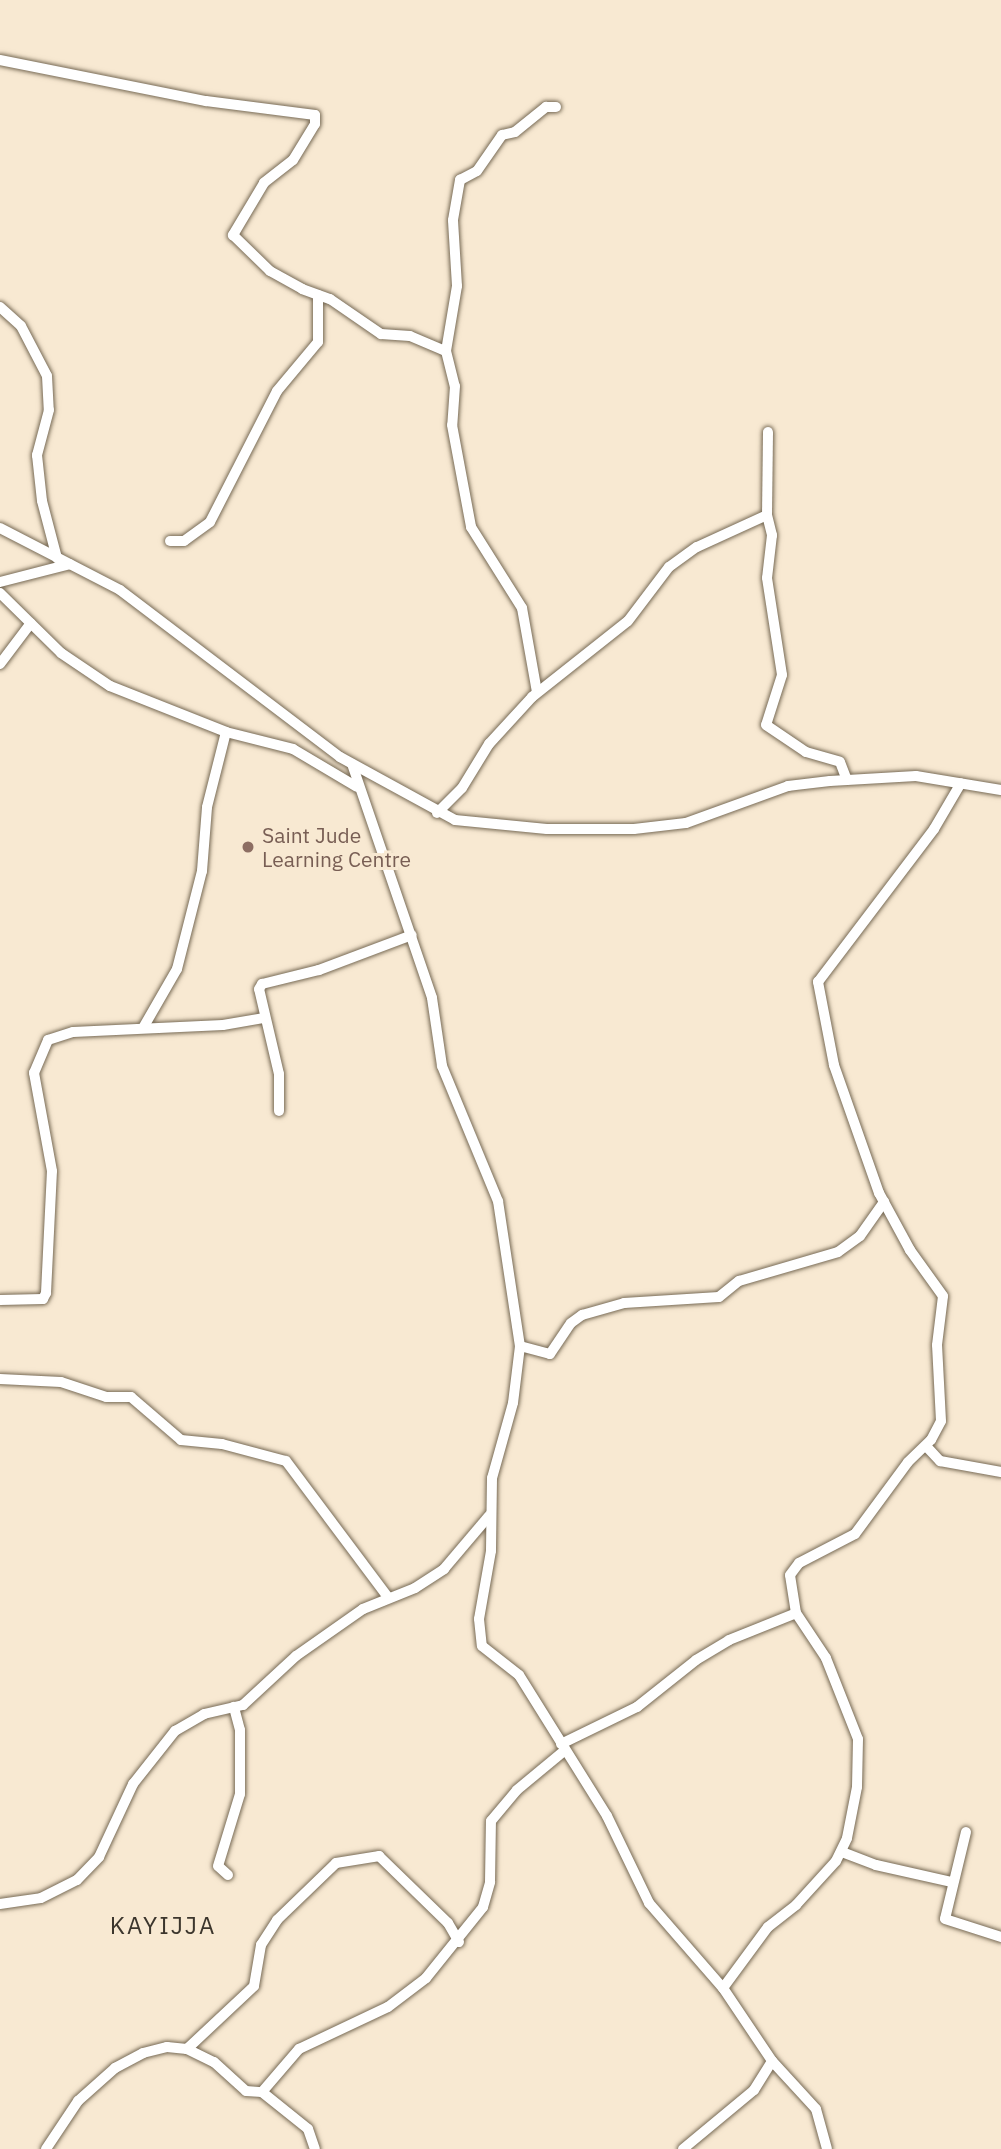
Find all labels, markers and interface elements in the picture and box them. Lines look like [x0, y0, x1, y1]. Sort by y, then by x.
place label: Saint Jude Learning Centre [262, 822, 411, 872]
marker: Saint Jude Learning Centre [240, 839, 256, 855]
district label: KAYIJJA [111, 1912, 215, 1940]

